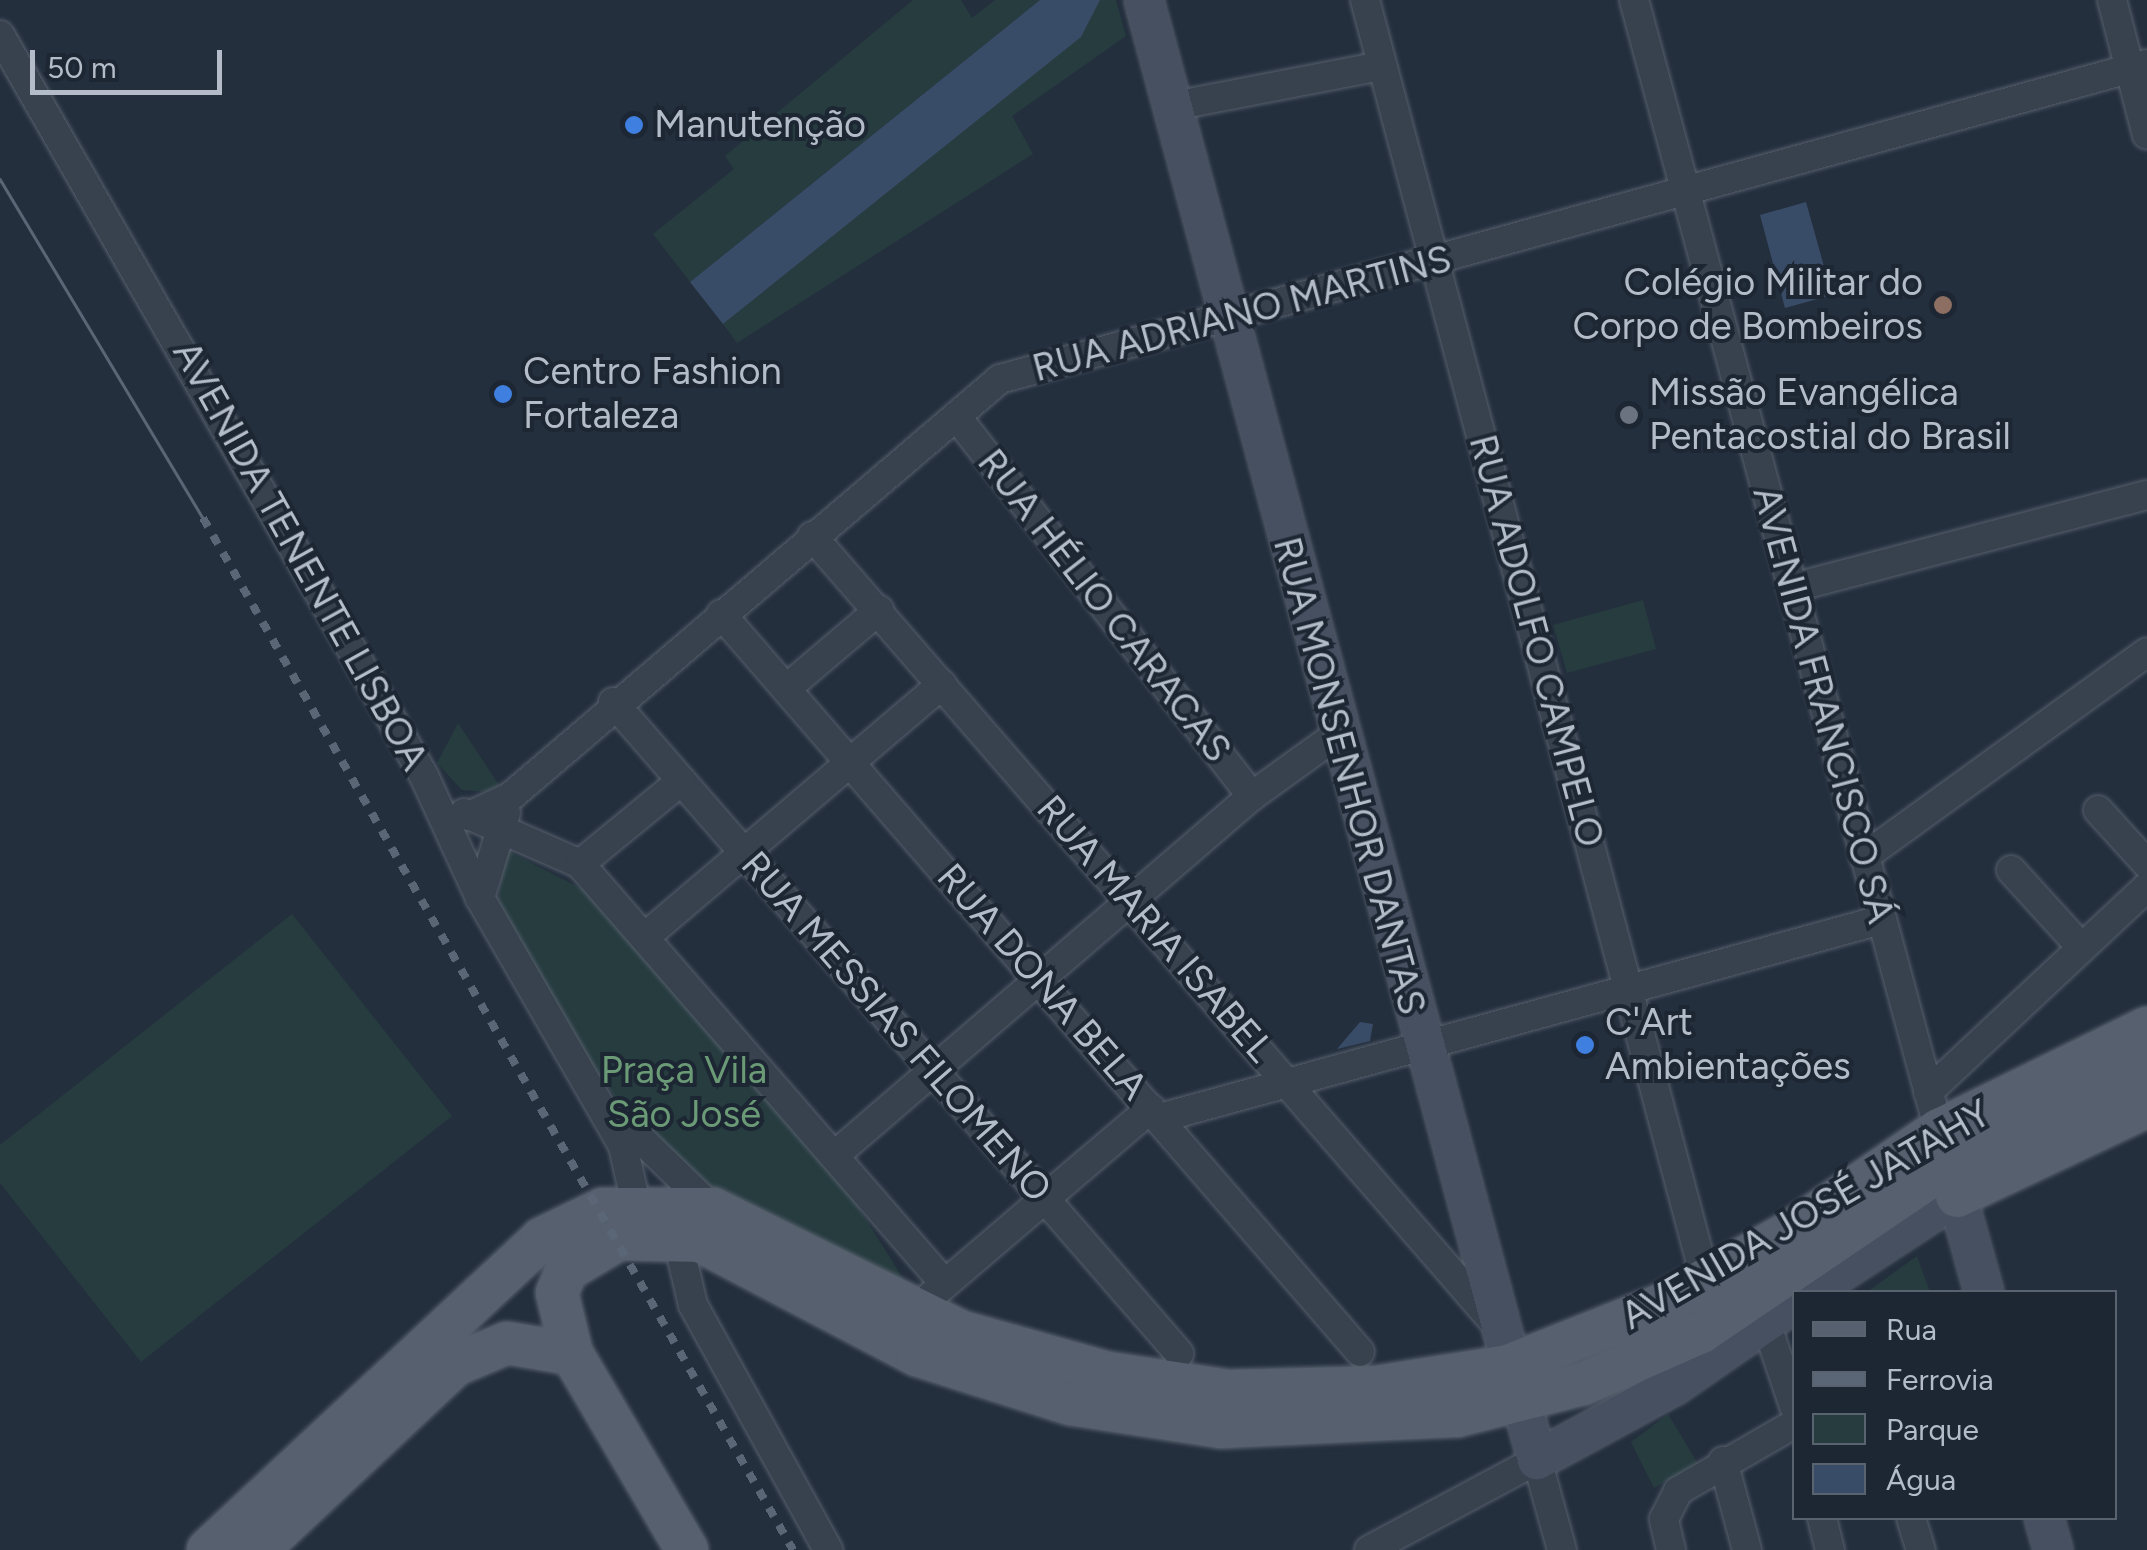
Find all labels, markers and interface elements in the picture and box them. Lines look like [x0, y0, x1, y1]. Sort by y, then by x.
scale bar [35, 30, 228, 92]
text: 50 m [47, 49, 116, 86]
place label: Manutenção [654, 102, 866, 148]
marker: Manutenção [623, 114, 645, 136]
street label: RUA ADRIANO MARTINS [1028, 236, 1456, 392]
place label: Colégio Militar do Corpo de Bombeiros [1572, 260, 1923, 350]
marker: Colégio Militar do Corpo de Bombeiros [1932, 294, 1954, 316]
street label: AVENIDA TENENTE LISBOA [163, 334, 437, 778]
place label: Centro Fashion Fortaleza [523, 349, 782, 438]
place label: Missão Evangélica Pentacostial do Brasil [1649, 370, 2011, 459]
marker: Centro Fashion Fortaleza [492, 383, 514, 405]
marker: Missão Evangélica Pentacostial do Brasil [1618, 404, 1640, 426]
street label: RUA ADOLFO CAMPELO [1459, 430, 1613, 852]
street label: RUA HÉLIO CARACAS [968, 441, 1240, 771]
street label: AVENIDA FRANCISCO SÁ [1743, 482, 1903, 928]
street label: RUA MONSENHOR DANTAS [1263, 532, 1435, 1020]
street label: RUA MARIA ISABEL [1027, 787, 1283, 1071]
street label: RUA MESSIAS FILOMENO [732, 843, 1060, 1211]
street label: RUA DONA BELA [927, 855, 1157, 1109]
place label: C'Art Ambientações [1605, 1000, 1851, 1090]
marker: C'Art Ambientações [1574, 1034, 1596, 1056]
park label: Praça Vila São José [601, 1048, 767, 1138]
street label: AVENIDA JOSÉ JATAHY [1613, 1091, 1999, 1339]
legend [1792, 1290, 2117, 1520]
text: Rua [1886, 1311, 1937, 1348]
text: Ferrovia [1886, 1361, 1994, 1398]
text: Parque [1886, 1411, 1979, 1448]
text: Água [1886, 1461, 1956, 1498]

